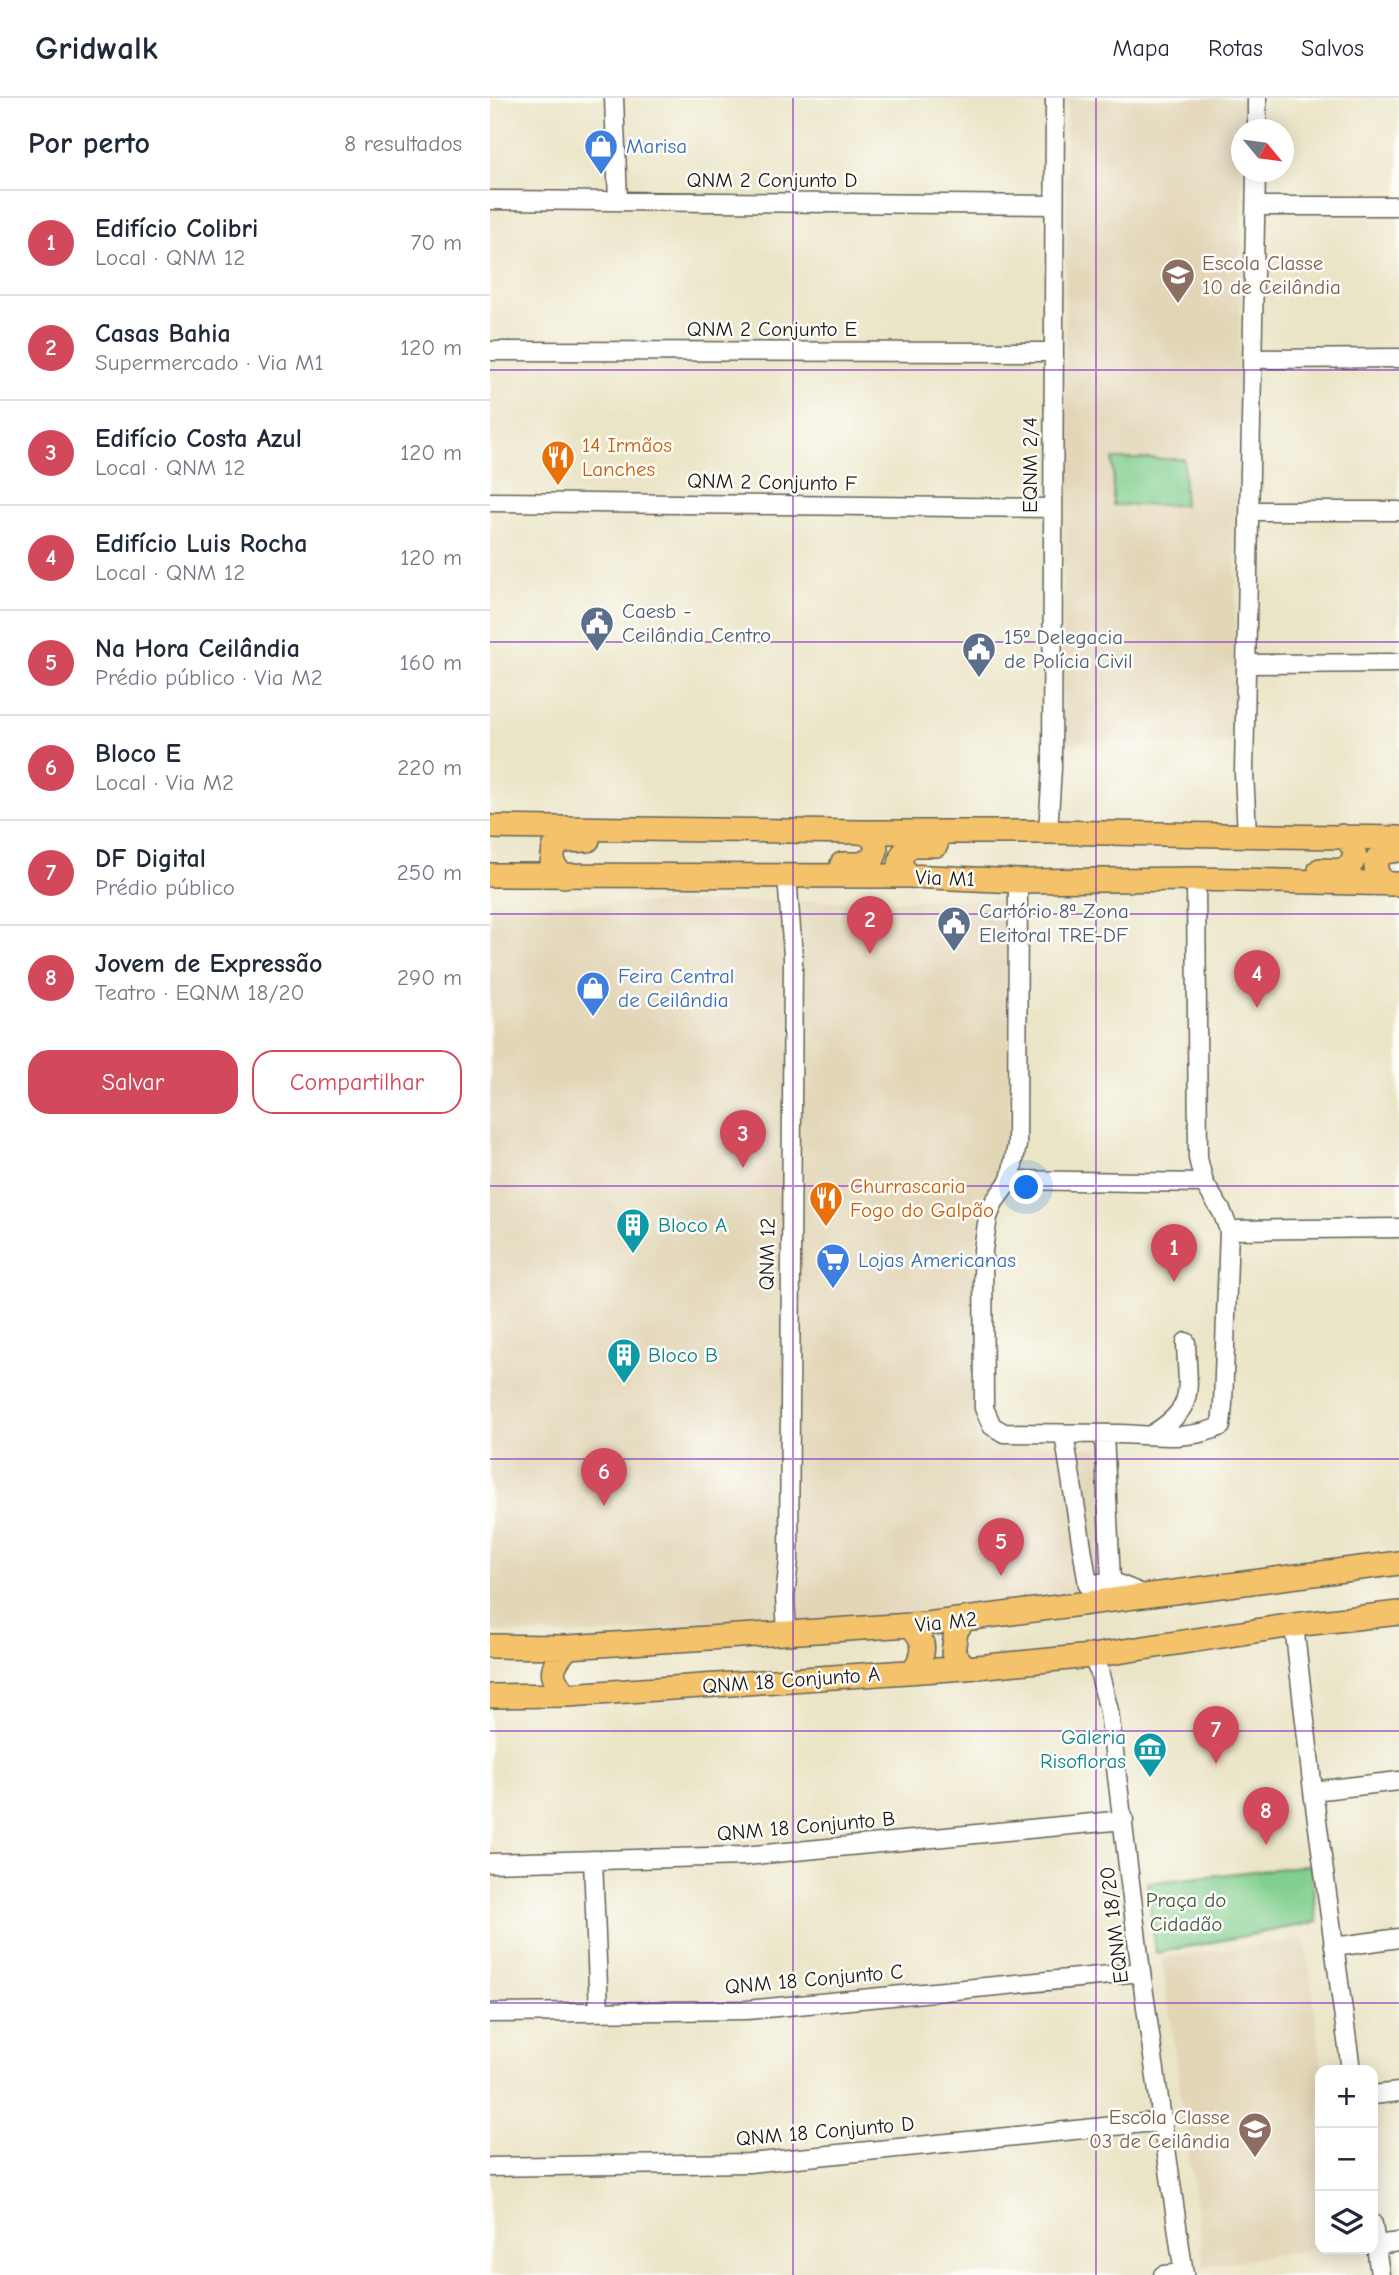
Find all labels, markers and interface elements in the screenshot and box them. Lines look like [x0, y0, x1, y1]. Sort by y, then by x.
text: Gridwalk [35, 29, 158, 67]
text: Mapa [1112, 34, 1170, 62]
text: Rotas [1208, 34, 1263, 62]
text: Salvos [1301, 34, 1364, 62]
north arrow [1231, 119, 1294, 182]
text: Por perto [28, 126, 150, 161]
shop icon: Marisa [582, 127, 620, 176]
text: 8 resultados [344, 130, 462, 157]
place label: Marisa [626, 134, 687, 158]
street label: QNM 2 Conjunto D [687, 168, 857, 192]
text: Edifício Colibri [95, 214, 258, 244]
text: 1 [46, 229, 56, 256]
text: 70 m [410, 229, 462, 256]
text: Local · QNM 12 [95, 244, 245, 271]
place label: Escola Classe 10 de Ceilândia [1202, 251, 1341, 299]
school or university icon: Escola Classe 10 de Ceilândia [1159, 256, 1197, 305]
street label: QNM 2 Conjunto E [687, 317, 857, 341]
text: Casas Bahia [95, 319, 231, 349]
text: 2 [45, 334, 57, 361]
text: 120 m [400, 334, 462, 361]
text: Supermercado · Via M1 [95, 349, 324, 376]
street label: EQNM 2/4 [1018, 417, 1042, 513]
text: Edifício Costa Azul [95, 424, 302, 454]
place label: 14 Irmãos Lanches [582, 433, 672, 481]
restaurant icon: 14 Irmãos Lanches [539, 438, 577, 487]
text: 3 [45, 439, 57, 466]
text: 120 m [400, 439, 462, 466]
text: Local · QNM 12 [95, 454, 245, 481]
street label: QNM 2 Conjunto F [687, 469, 857, 495]
text: Edifício Luis Rocha [95, 529, 307, 559]
text: 4 [46, 544, 56, 571]
text: 120 m [400, 544, 462, 571]
text: Local · QNM 12 [95, 559, 245, 586]
place label: Caesb - Ceilândia Centro [622, 599, 771, 647]
public building icon: Caesb - Ceilândia Centro [578, 604, 616, 653]
place label: 15º Delegacia de Polícia Civil [1004, 625, 1133, 673]
public building icon: 15º Delegacia de Polícia Civil [960, 630, 998, 679]
text: Na Hora Ceilândia [95, 634, 300, 664]
text: 5 [45, 649, 57, 676]
text: 160 m [400, 649, 462, 676]
text: Prédio público · Via M2 [95, 664, 323, 691]
text: Bloco E [95, 739, 181, 769]
text: 6 [45, 754, 57, 781]
text: 220 m [397, 754, 462, 781]
text: Local · Via M2 [95, 769, 234, 796]
text: DF Digital [95, 844, 206, 874]
text: 7 [46, 859, 56, 886]
text: 250 m [397, 859, 462, 886]
street label: Via M1 [915, 865, 975, 891]
text: Prédio público [95, 874, 235, 901]
pin: 2 [847, 896, 893, 954]
place label: Cartório 8ª Zona Eleitoral TRE-DF [979, 899, 1129, 947]
public building icon: Cartório 8ª Zona Eleitoral TRE-DF [935, 904, 973, 953]
text: Jovem de Expressão [95, 949, 322, 979]
pin: 4 [1234, 950, 1280, 1008]
text: 8 [45, 964, 57, 991]
text: 290 m [397, 964, 462, 991]
place label: Feira Central de Ceilândia [618, 964, 734, 1012]
shop icon: Feira Central de Ceilândia [574, 969, 612, 1018]
text: Teatro · EQNM 18/20 [95, 979, 304, 1006]
button: Salvar [28, 1050, 238, 1114]
button: Compartilhar [252, 1050, 462, 1114]
pin: 3 [720, 1110, 766, 1168]
your location [1009, 1170, 1043, 1204]
place label: Churrascaria Fogo do Galpão [850, 1174, 994, 1222]
restaurant icon: Churrascaria Fogo do Galpão [807, 1179, 845, 1228]
building icon: Bloco A [614, 1206, 652, 1255]
place label: Bloco A [658, 1213, 727, 1237]
street label: QNM 12 [754, 1217, 780, 1291]
pin: 1 [1151, 1224, 1197, 1282]
supermarket icon: Lojas Americanas [814, 1241, 852, 1290]
place label: Lojas Americanas [858, 1248, 1016, 1272]
building icon: Bloco B [605, 1336, 643, 1385]
place label: Bloco B [648, 1343, 718, 1367]
pin: 6 [581, 1448, 627, 1506]
pin: 5 [978, 1518, 1024, 1576]
street label: Via M2 [914, 1607, 978, 1637]
street label: QNM 18 Conjunto A [701, 1662, 881, 1698]
pin: 7 [1193, 1706, 1239, 1764]
place label: Galeria Risofloras [1040, 1725, 1126, 1773]
museum icon: Galeria Risofloras [1131, 1730, 1169, 1779]
pin: 8 [1243, 1787, 1289, 1845]
street label: QNM 18 Conjunto B [716, 1806, 896, 1846]
street label: EQNM 18/20 [1095, 1865, 1133, 1985]
park label: Praça do Cidadão [1146, 1888, 1226, 1936]
street label: QNM 18 Conjunto C [724, 1959, 904, 1999]
map controls [1315, 2065, 1378, 2254]
button: + [1315, 2065, 1378, 2128]
place label: Escola Classe 03 de Ceilândia [1089, 2105, 1230, 2153]
school or university icon: Escola Classe 03 de Ceilândia [1236, 2110, 1274, 2159]
street label: QNM 18 Conjunto D [735, 2111, 915, 2151]
button: − [1315, 2128, 1378, 2191]
button: layers [1315, 2191, 1378, 2254]

